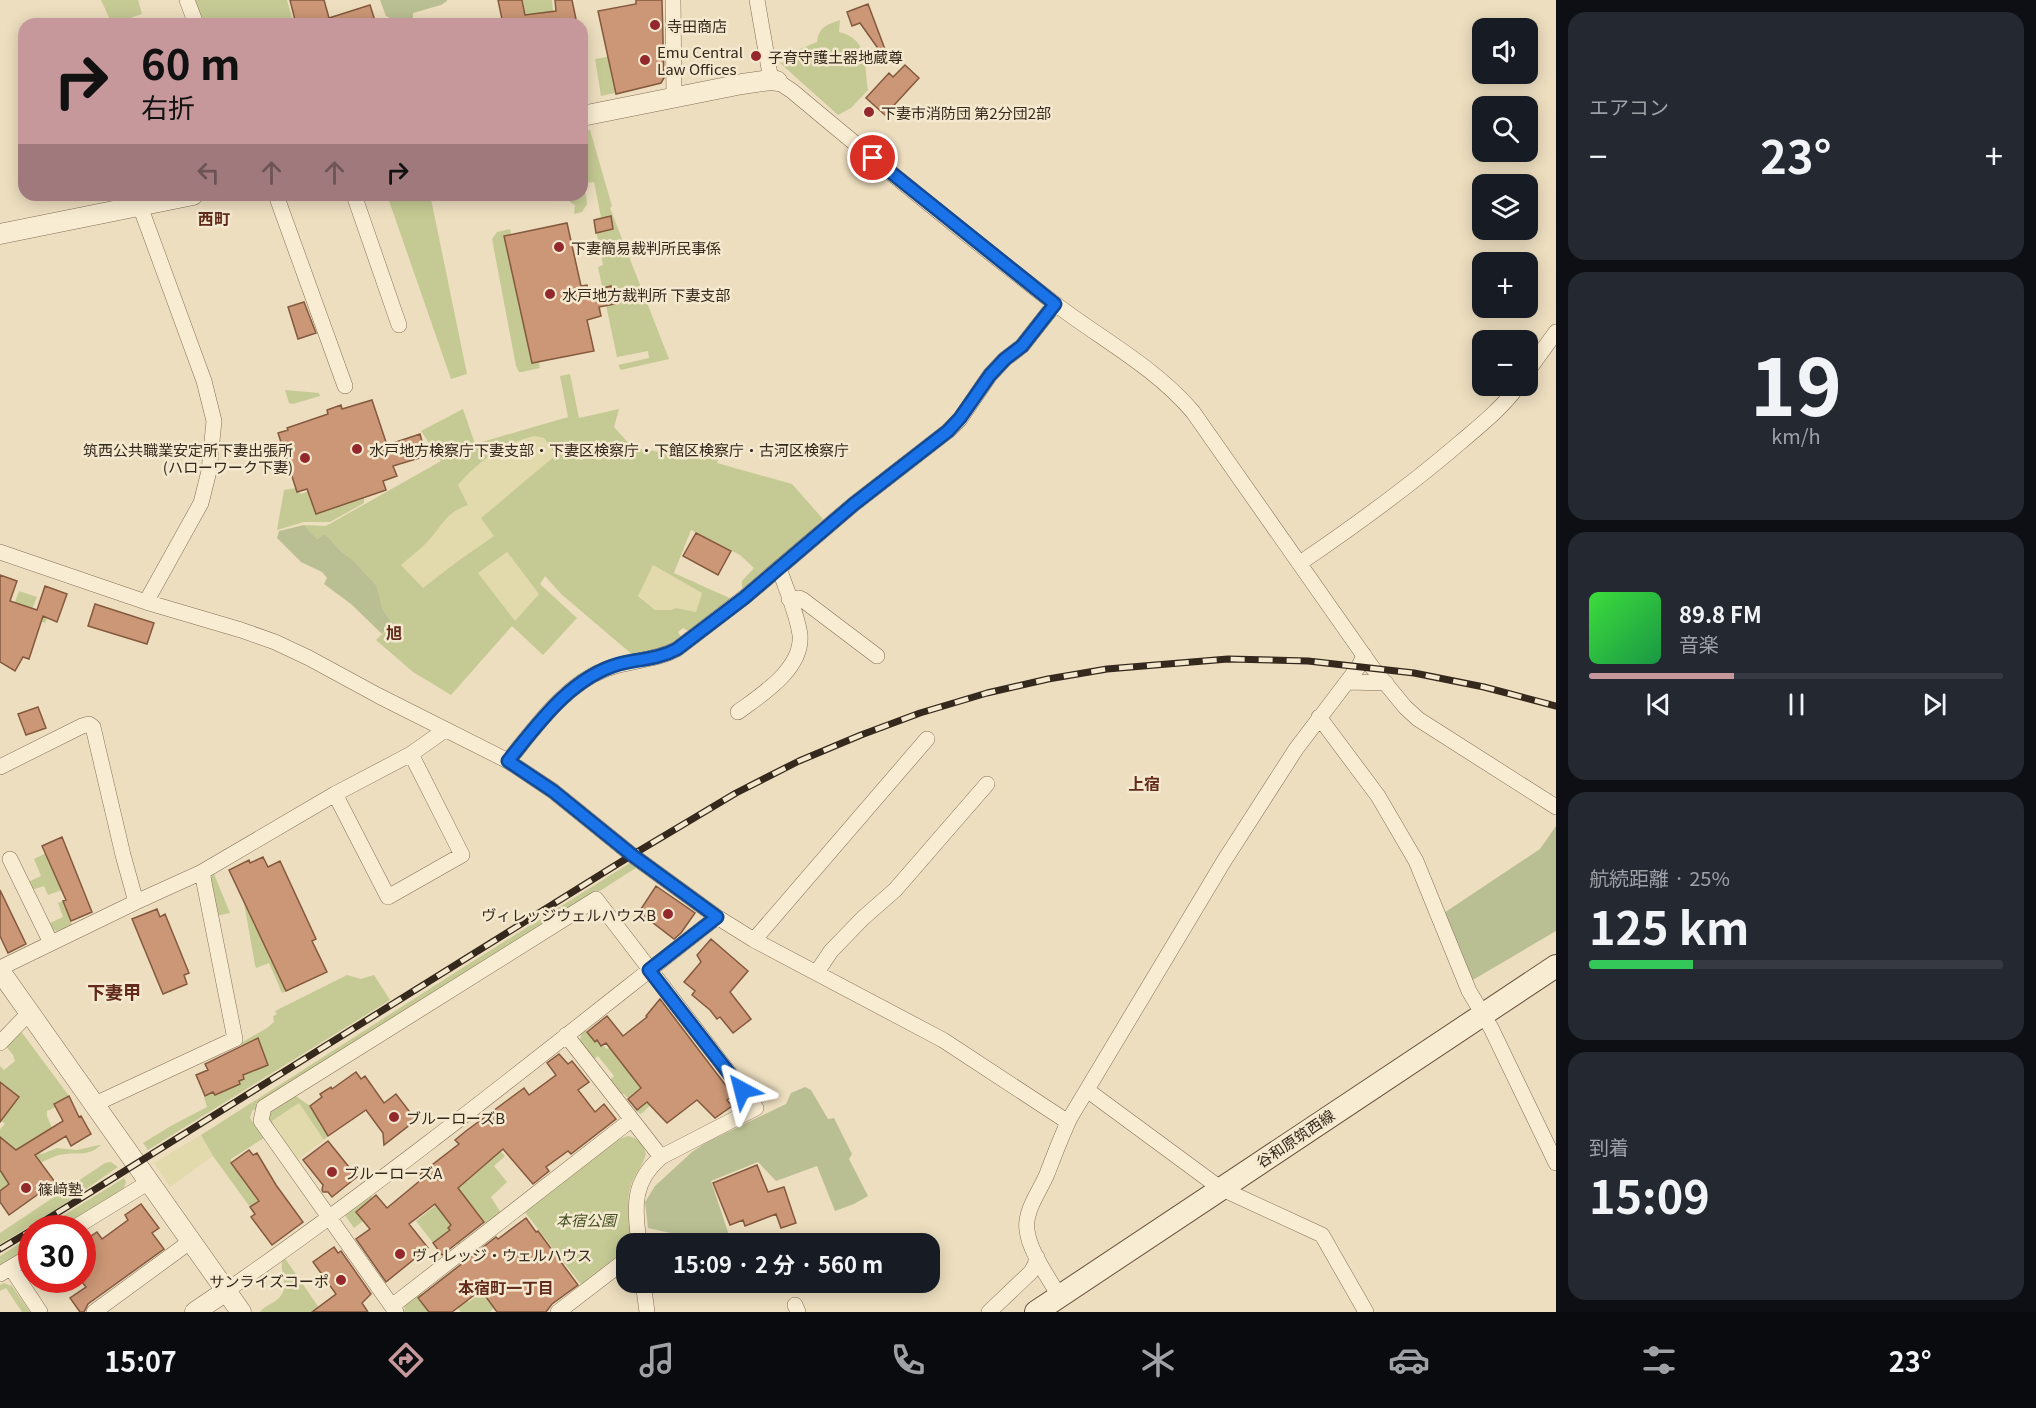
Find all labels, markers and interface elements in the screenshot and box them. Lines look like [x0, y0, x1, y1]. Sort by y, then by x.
place label: 寺田商店 [667, 15, 727, 36]
marker: 寺田商店 [648, 18, 662, 32]
map controls [1472, 18, 1538, 396]
button: sound [1472, 18, 1538, 84]
text: 60 m [141, 31, 241, 92]
place label: Emu Central Law Offices [657, 41, 743, 79]
icon: right [42, 42, 120, 120]
place label: 子育守護土器地蔵尊 [768, 46, 903, 67]
marker: 子育守護土器地蔵尊 [749, 49, 763, 63]
marker: Emu Central Law Offices [638, 53, 652, 67]
text: 右折 [141, 87, 195, 126]
text: エアコン [1589, 92, 1669, 121]
button: search [1472, 96, 1538, 162]
place label: 下妻市消防団 第2分団2部 [881, 102, 1051, 123]
marker: 下妻市消防団 第2分団2部 [862, 105, 876, 119]
text: 23° [1760, 122, 1832, 187]
text: − [1589, 131, 1607, 179]
text: + [1985, 131, 2003, 179]
pin [847, 132, 898, 183]
icon: arrive [856, 141, 889, 174]
icon: left [192, 156, 225, 189]
icon: ahead [255, 156, 288, 189]
icon: ahead [318, 156, 351, 189]
icon: right [381, 156, 414, 189]
button: layers [1472, 174, 1538, 240]
district label: 西町 [198, 206, 230, 230]
place label: 下妻簡易裁判所民事係 [571, 237, 721, 258]
marker: 下妻簡易裁判所民事係 [552, 240, 566, 254]
button: + [1472, 252, 1538, 318]
place label: 水戸地方裁判所 下妻支部 [562, 284, 730, 305]
marker: 水戸地方裁判所 下妻支部 [543, 287, 557, 301]
text: 19 [1750, 326, 1842, 438]
button: − [1472, 330, 1538, 396]
text: km/h [1771, 421, 1821, 450]
place label: 筑西公共職業安定所下妻出張所 (ハローワーク下妻) [83, 439, 293, 477]
place label: 水戸地方検察庁下妻支部・下妻区検察庁・下館区検察庁・古河区検察庁 [369, 439, 849, 460]
marker: 水戸地方検察庁下妻支部・下妻区検察庁・下館区検察庁・古河区検察庁 [350, 442, 364, 456]
marker: 筑西公共職業安定所下妻出張所 (ハローワーク下妻) [298, 451, 312, 465]
text: 89.8 FM [1679, 597, 1762, 629]
district label: 旭 [386, 620, 402, 644]
text: 音楽 [1679, 629, 1719, 658]
icon: previous [1642, 688, 1675, 721]
icon: pause [1780, 688, 1813, 721]
icon: next [1918, 688, 1951, 721]
district label: 上宿 [1128, 771, 1160, 795]
text: 航続距離 · 25% [1589, 863, 1730, 892]
text: 125 km [1589, 893, 1749, 958]
place label: ヴィレッジウェルハウスB [481, 904, 656, 925]
marker: ヴィレッジウェルハウスB [661, 907, 675, 921]
district label: 下妻甲 [87, 978, 141, 1004]
position arrow [710, 1058, 774, 1122]
street label: 谷和原筑西線 [1252, 1104, 1338, 1172]
place label: ブルーローズB [406, 1107, 505, 1128]
marker: ブルーローズB [387, 1110, 401, 1124]
text: 到着 [1589, 1132, 1629, 1161]
place label: ブルーローズA [344, 1162, 443, 1183]
text: 15:09 [1589, 1162, 1710, 1227]
marker: ブルーローズA [325, 1165, 339, 1179]
place label: 篠﨑塾 [38, 1178, 83, 1199]
marker: 篠﨑塾 [19, 1181, 33, 1195]
park label: 本宿公園 [556, 1209, 618, 1230]
speed limit sign: 30 [18, 1215, 96, 1293]
place label: ヴィレッジ・ウェルハウス [412, 1244, 592, 1265]
marker: ヴィレッジ・ウェルハウス [393, 1247, 407, 1261]
text: 15:09 · 2 分 · 560 m [673, 1247, 883, 1279]
place label: サンライズコーポ [209, 1270, 329, 1291]
marker: サンライズコーポ [334, 1273, 348, 1287]
district label: 本宿町一丁目 [458, 1275, 554, 1299]
icon: directions [385, 1339, 427, 1381]
icon: music [636, 1339, 678, 1381]
icon: phone [887, 1339, 929, 1381]
icon: climate [1137, 1339, 1179, 1381]
icon: car [1388, 1339, 1430, 1381]
icon: filters [1638, 1339, 1680, 1381]
text: 15:07 [104, 1341, 177, 1380]
text: 23° [1889, 1341, 1932, 1380]

